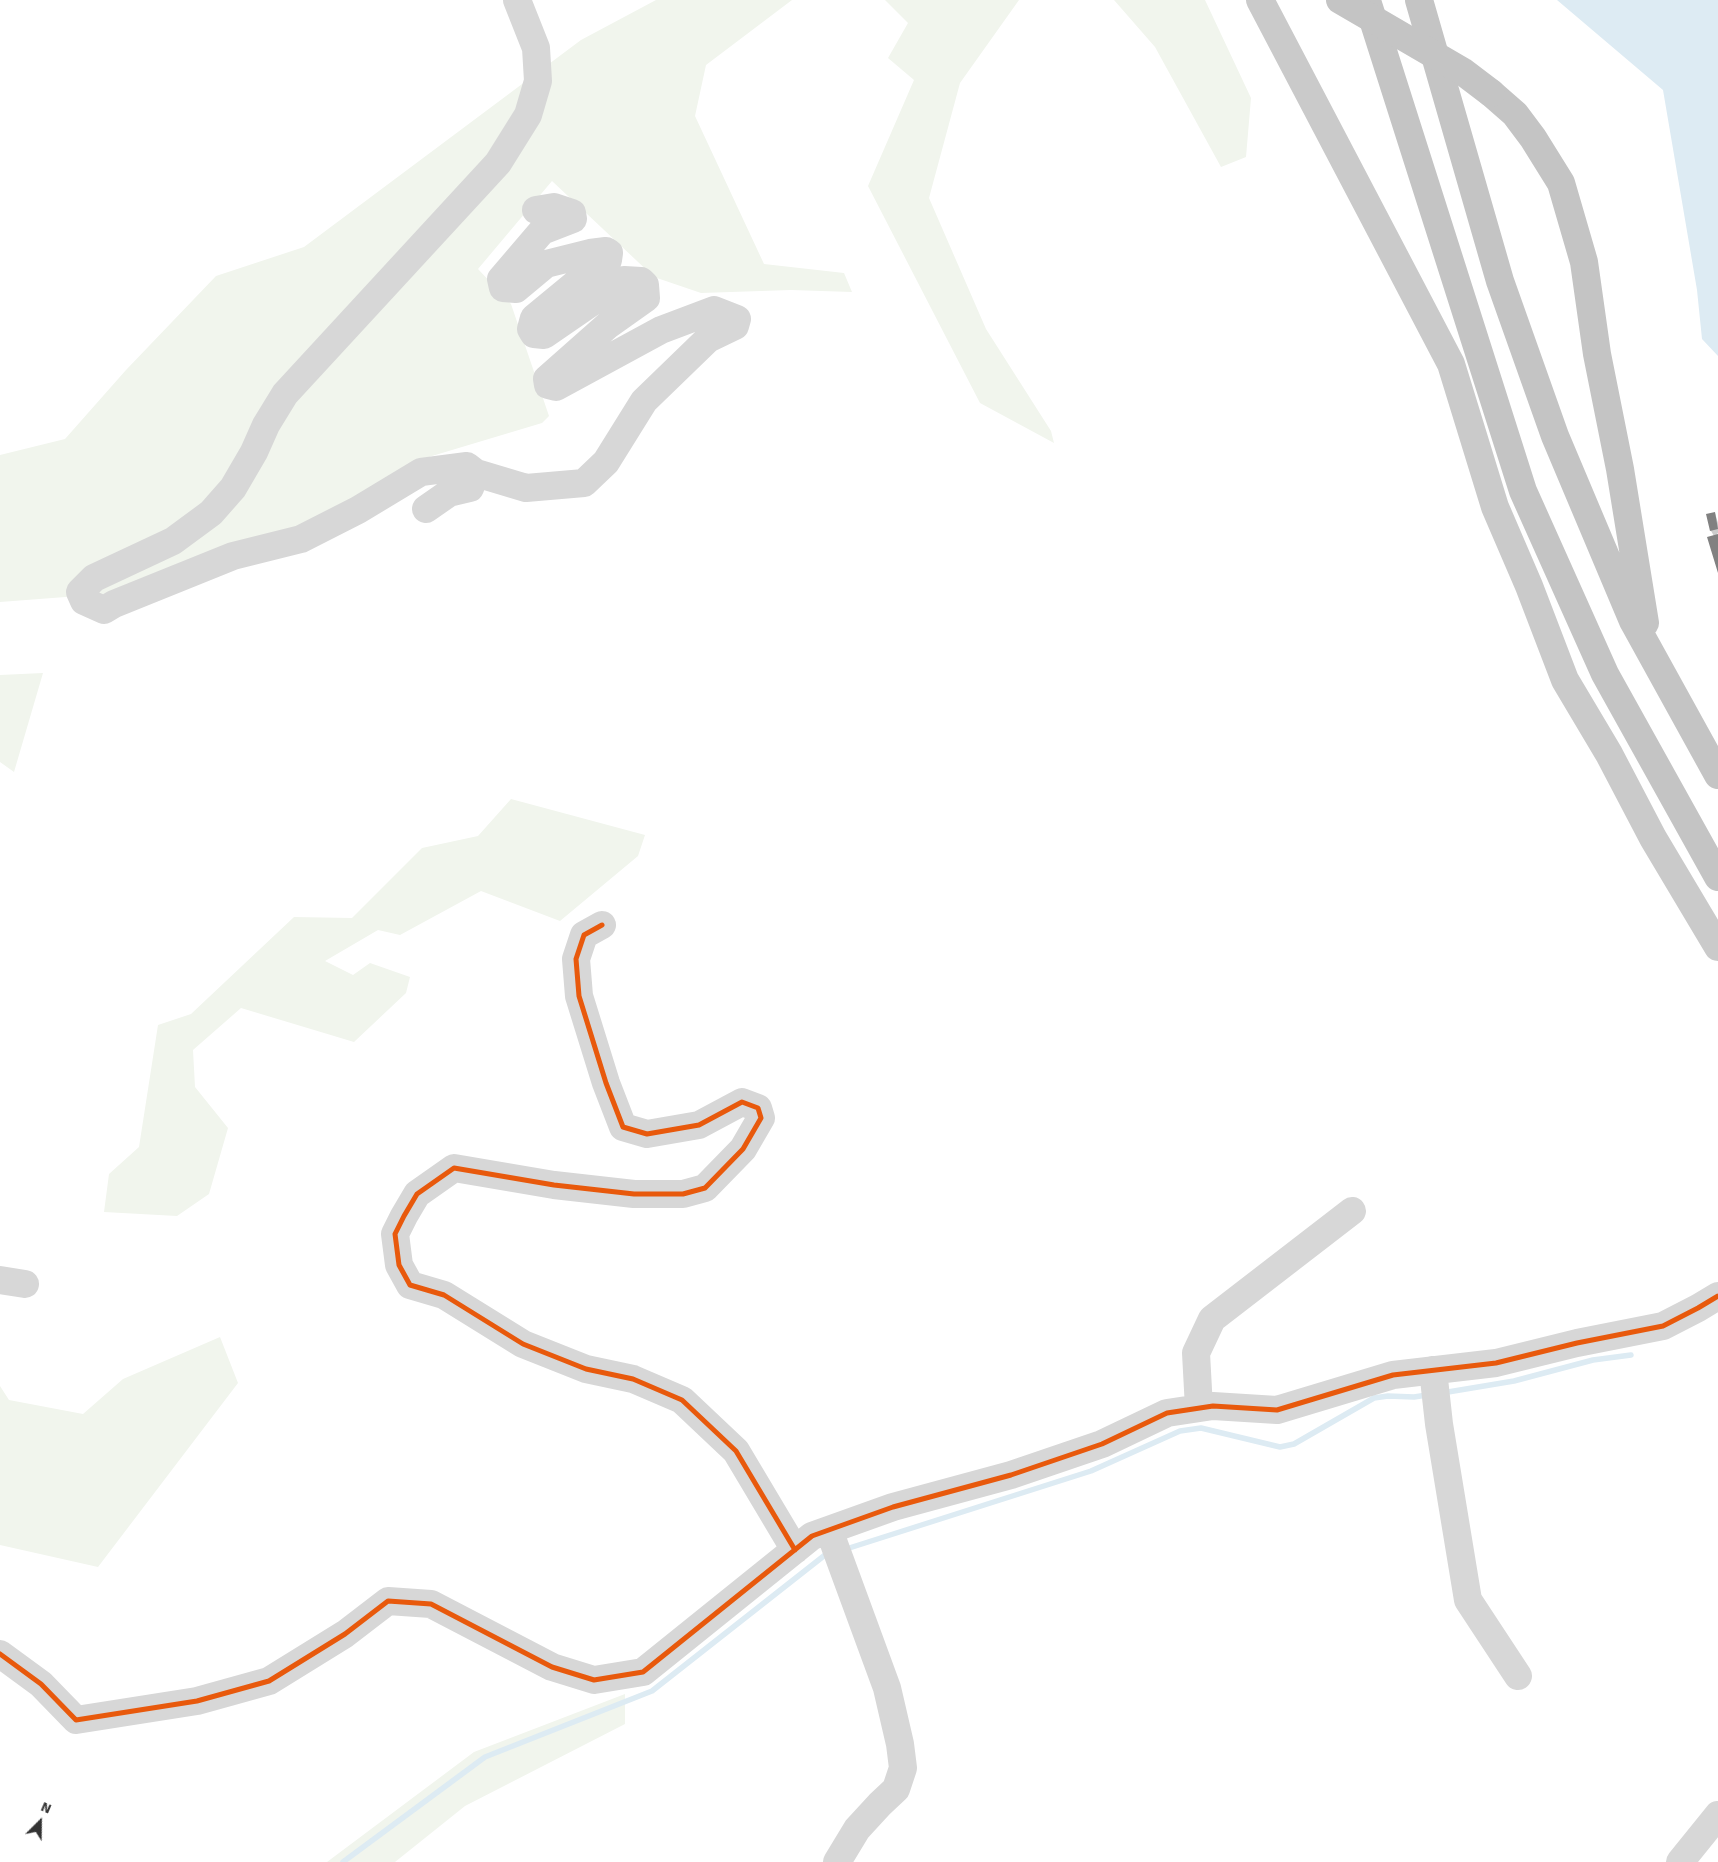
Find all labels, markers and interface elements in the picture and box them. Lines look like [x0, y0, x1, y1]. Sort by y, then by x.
north arrow [15, 1797, 65, 1847]
text: N [38, 1798, 54, 1817]

